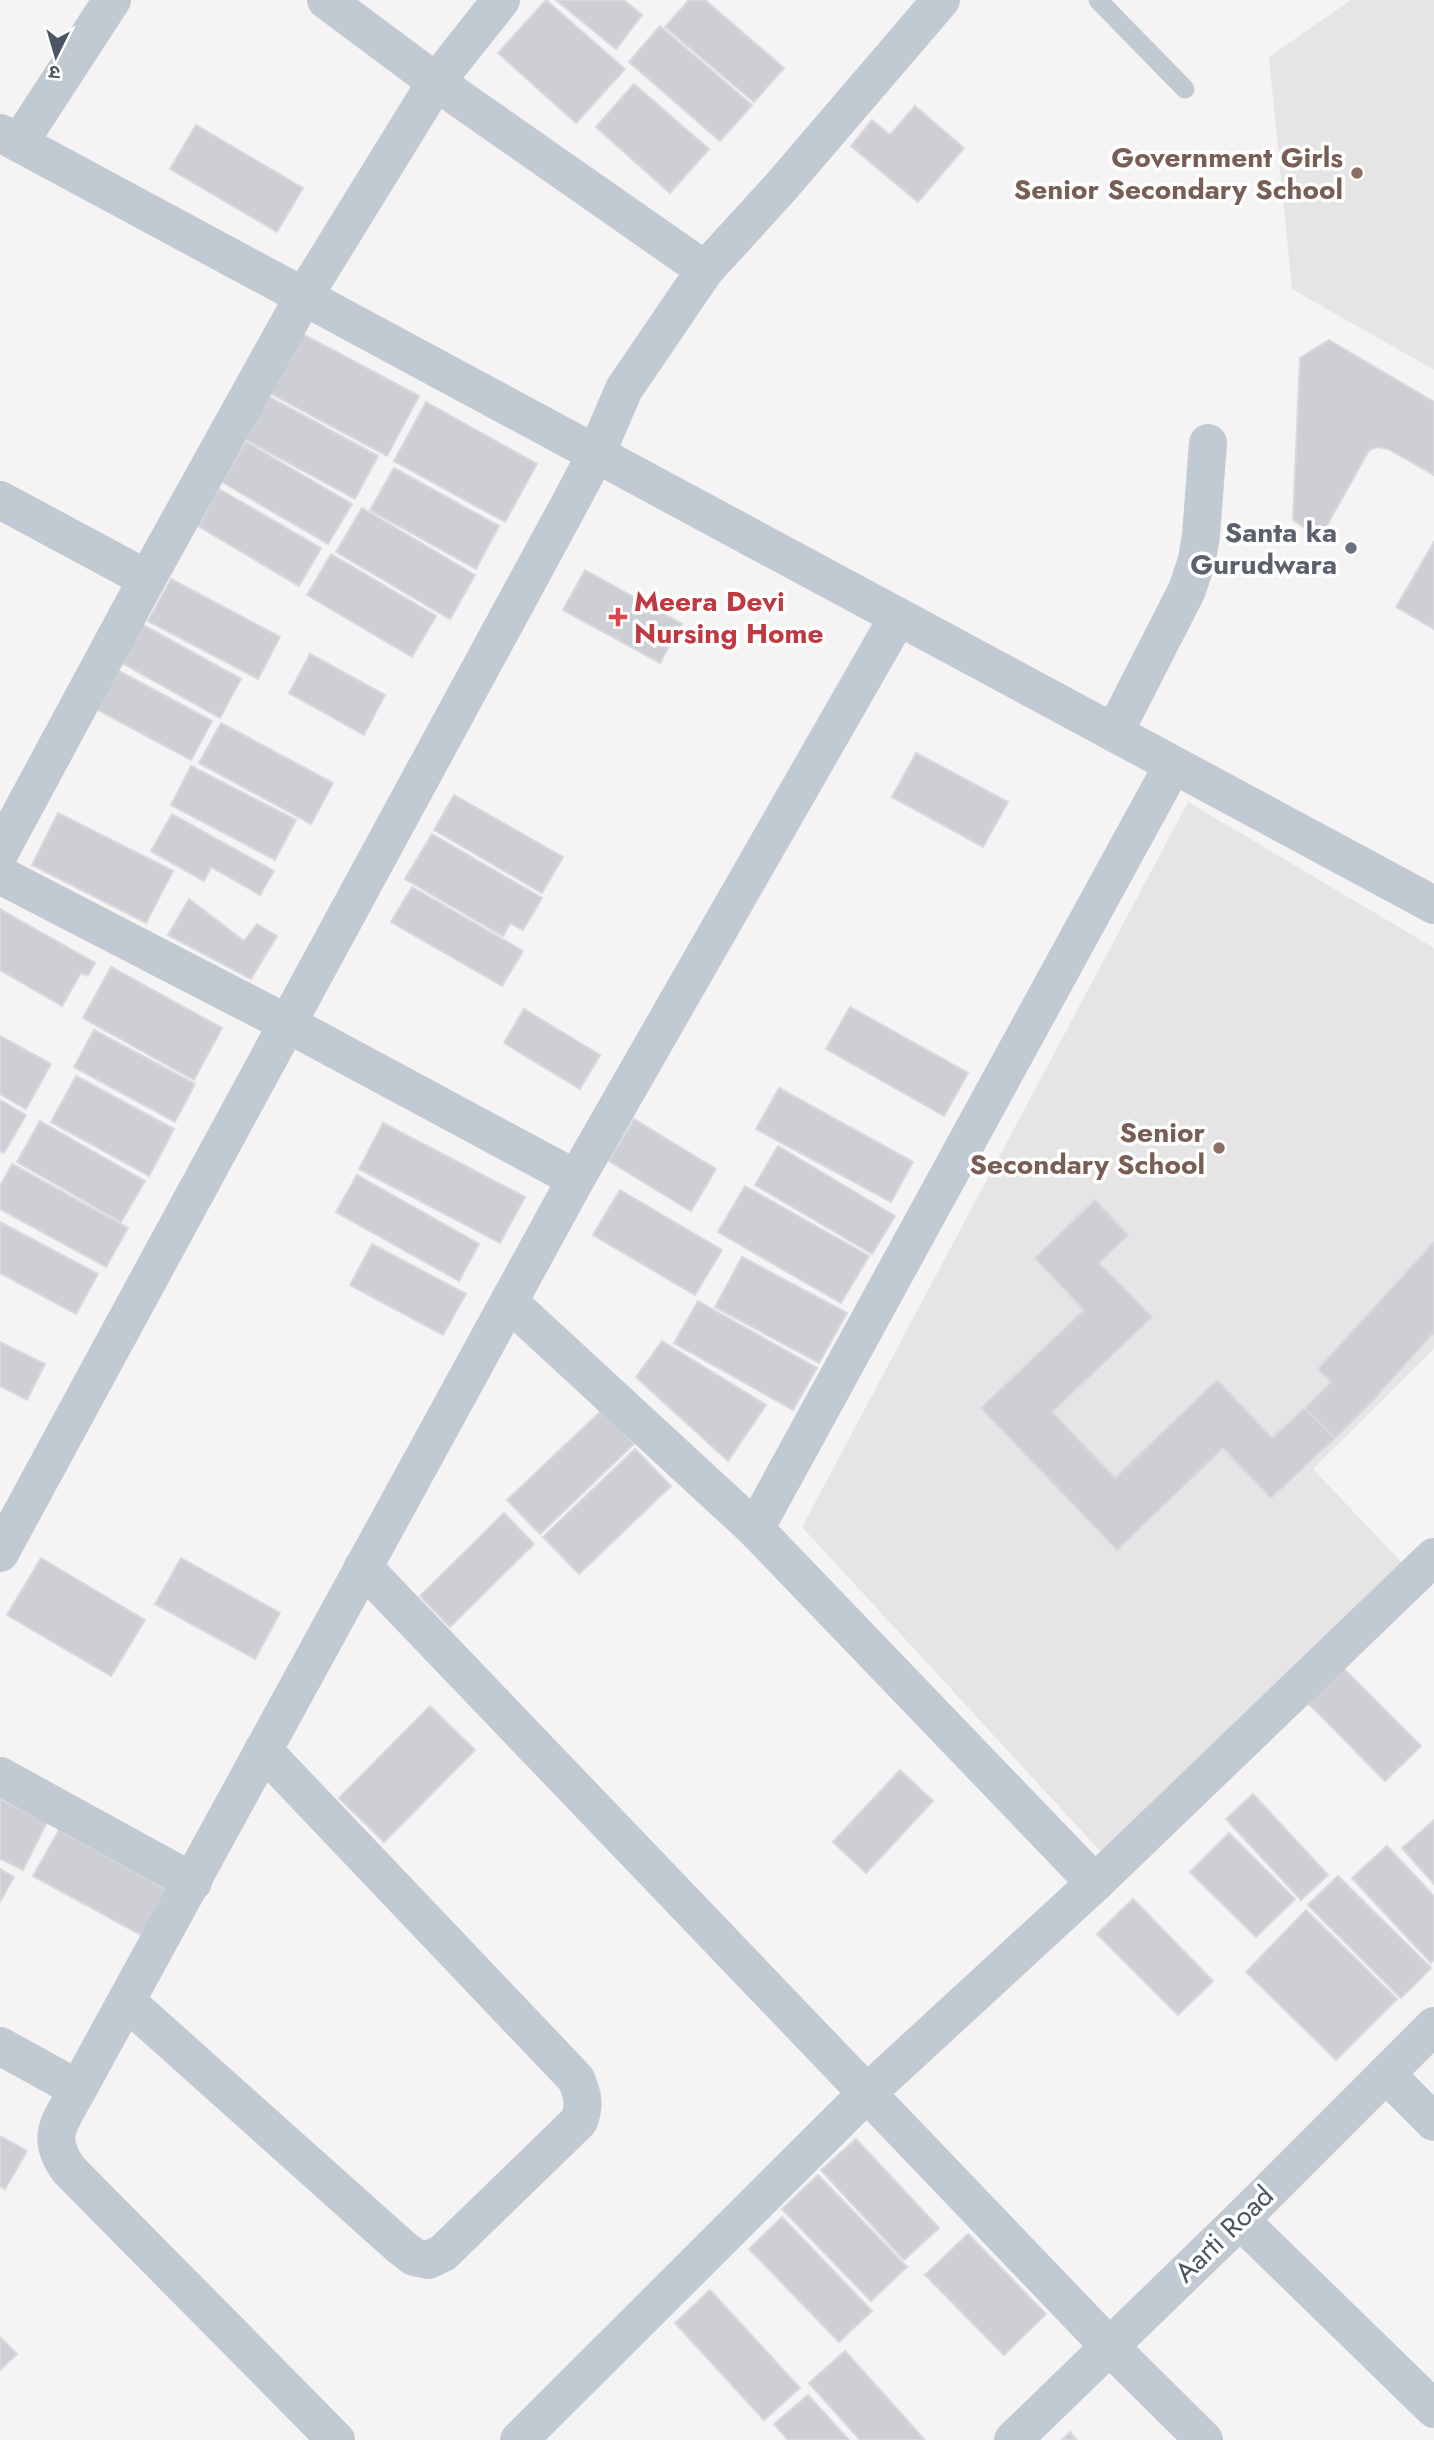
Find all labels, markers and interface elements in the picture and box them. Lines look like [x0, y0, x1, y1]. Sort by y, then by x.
north arrow [21, 21, 91, 91]
text: उ [47, 58, 61, 86]
place label: Government Girls Senior Secondary School [1014, 137, 1343, 210]
marker: Government Girls Senior Secondary School [1349, 165, 1365, 181]
place label: Santa ka Gurudwara [1190, 512, 1337, 585]
marker: Santa ka Gurudwara [1343, 540, 1359, 556]
place label: Meera Devi Nursing Home [634, 581, 823, 654]
marker: Meera Devi Nursing Home [608, 607, 628, 627]
place label: Senior Secondary School [969, 1112, 1205, 1185]
marker: Senior Secondary School [1211, 1140, 1227, 1156]
street label: Aarti Road [1165, 2176, 1283, 2292]

